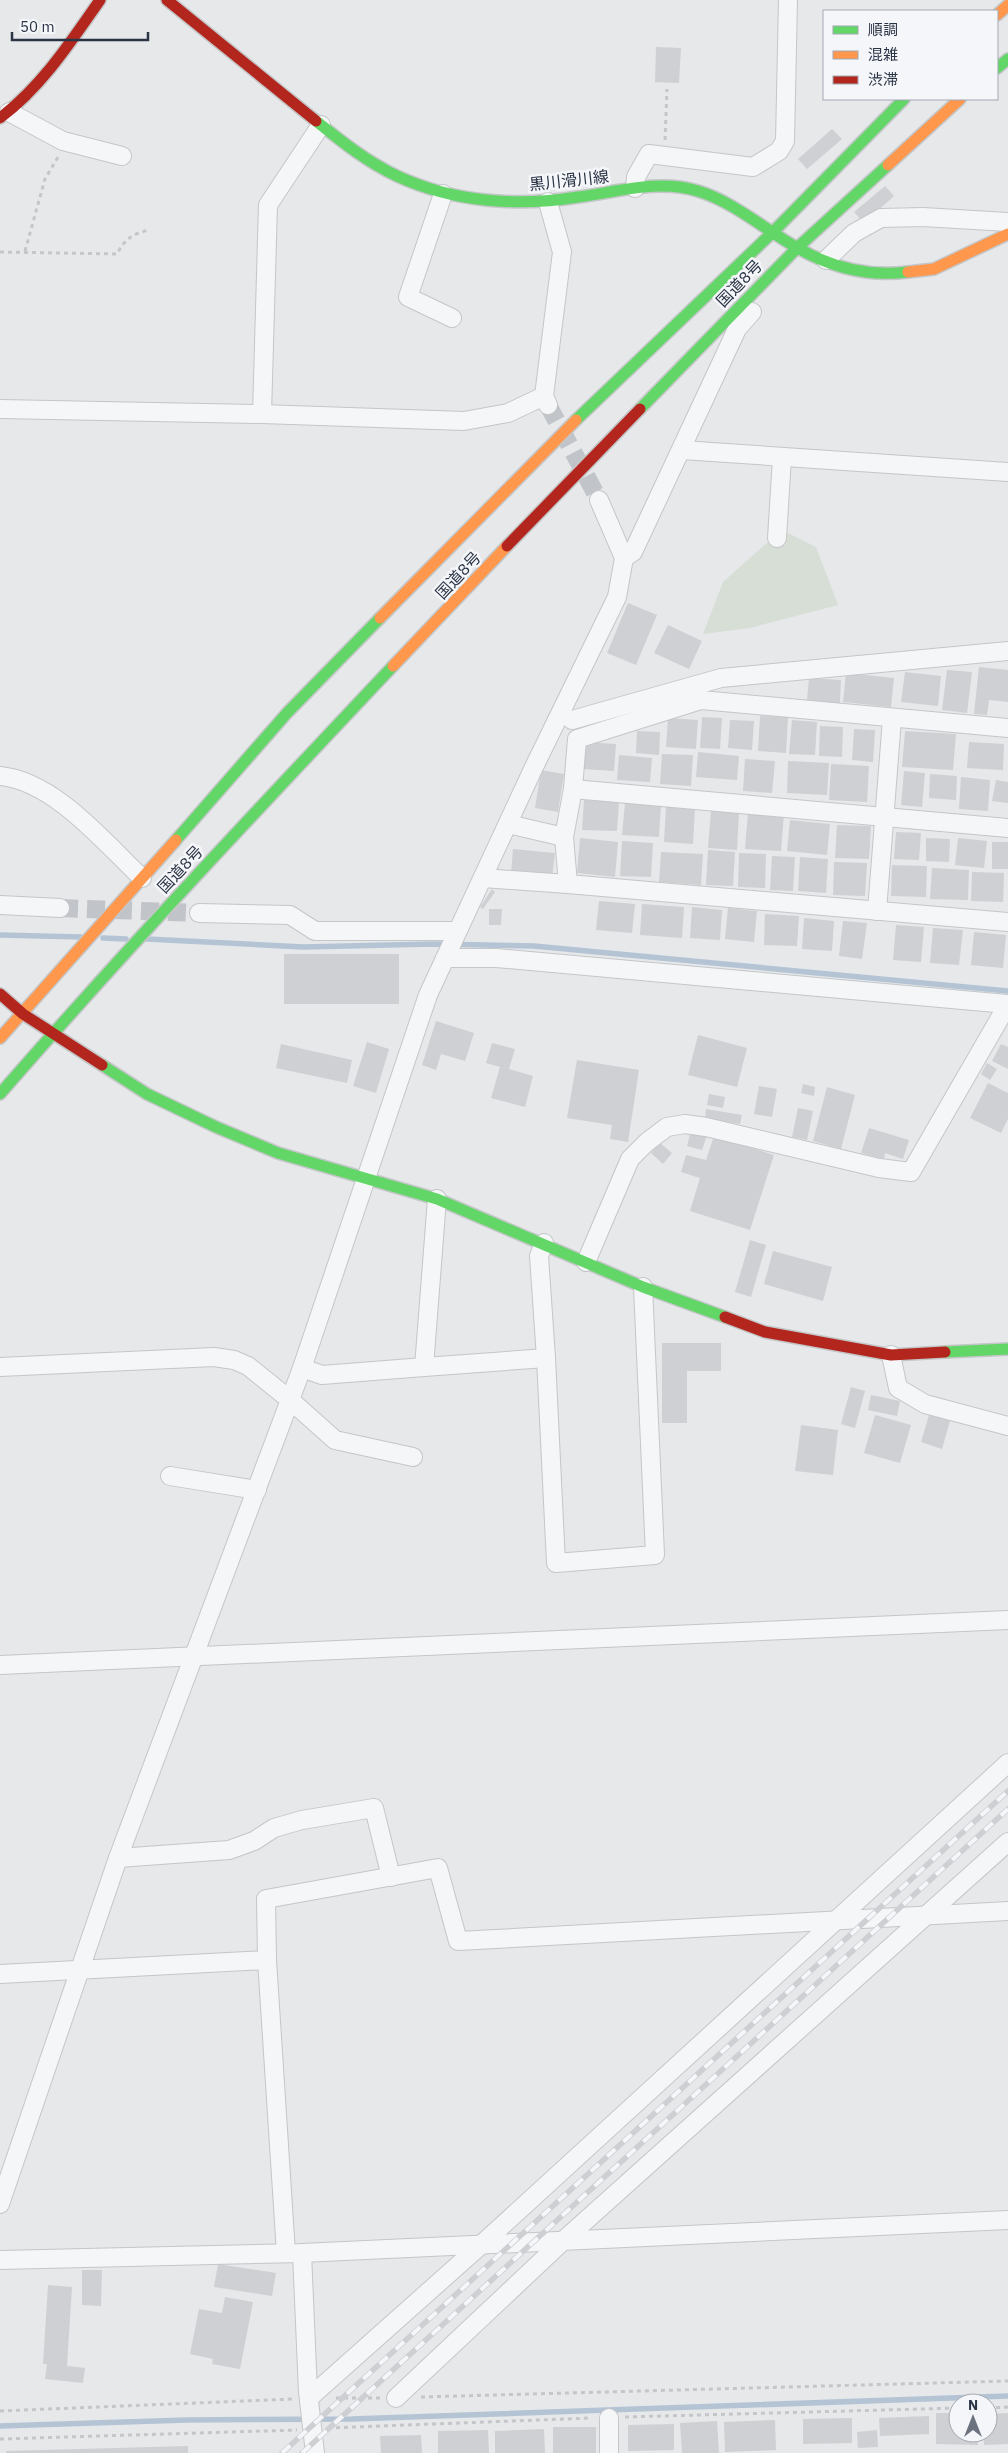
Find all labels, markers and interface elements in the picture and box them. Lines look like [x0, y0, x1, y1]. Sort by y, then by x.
scale bar [12, 10, 149, 42]
legend [823, 10, 998, 100]
text: 50 m [20, 17, 55, 36]
text: 順調 [868, 20, 898, 39]
text: 混雑 [868, 45, 898, 64]
text: 渋滞 [868, 70, 898, 89]
street label: 黒川滑川線 [528, 166, 610, 194]
street label: 国道8号 [712, 255, 766, 311]
street label: 国道8号 [431, 547, 485, 603]
street label: 国道8号 [153, 841, 207, 897]
north arrow [948, 2393, 998, 2443]
text: N [968, 2396, 978, 2414]

